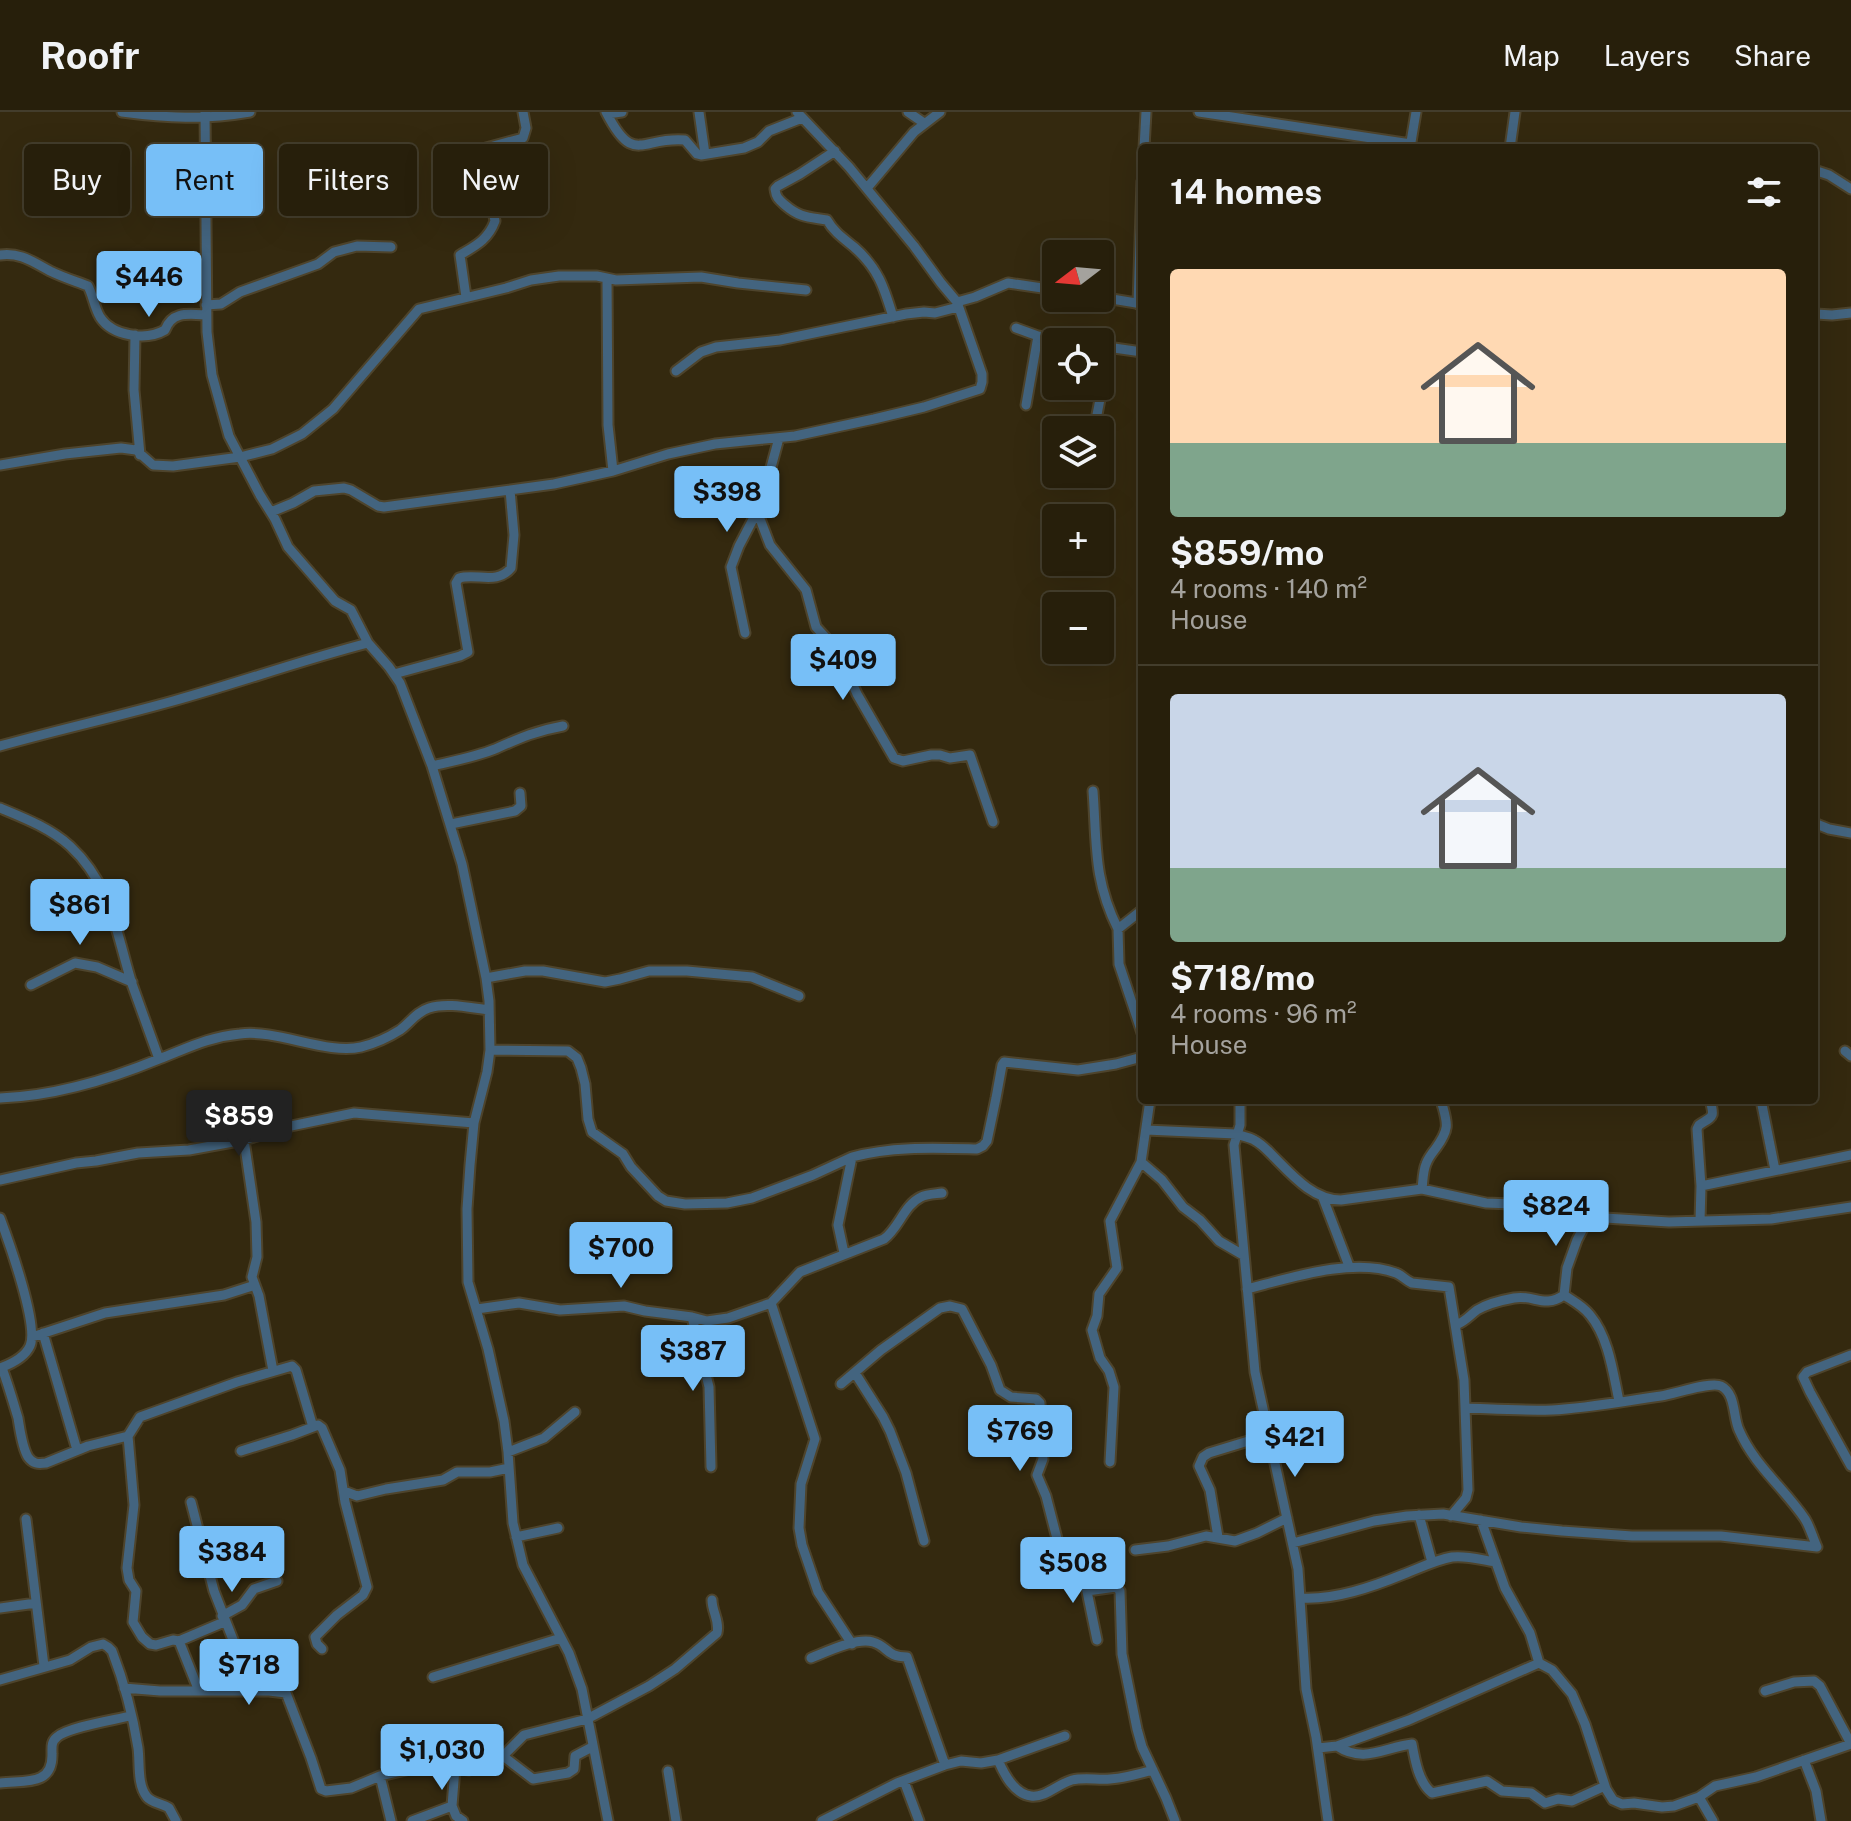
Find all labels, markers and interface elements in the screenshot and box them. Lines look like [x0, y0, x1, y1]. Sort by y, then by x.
text: Roofr [40, 33, 140, 78]
text: Map [1503, 39, 1560, 72]
text: Layers [1604, 39, 1690, 72]
text: Share [1734, 39, 1811, 72]
chip: Buy [24, 144, 130, 216]
chip: Rent [146, 144, 263, 216]
chip: Filters [279, 144, 417, 216]
chip: New [433, 144, 548, 216]
icon: filters [1742, 170, 1786, 214]
text: 14 homes [1170, 172, 1322, 212]
north arrow [1042, 240, 1114, 312]
map controls [1042, 240, 1114, 664]
pin: $446 [102, 251, 196, 319]
text: $446 [115, 261, 183, 292]
icon: home [1406, 321, 1550, 465]
button: locate [1042, 328, 1114, 400]
button: layers [1042, 416, 1114, 488]
pin: $398 [680, 466, 774, 534]
text: $398 [692, 476, 762, 507]
button: + [1042, 504, 1114, 576]
text: $859/mo [1170, 533, 1324, 573]
text: 4 rooms · 140 m² [1170, 573, 1367, 604]
button: − [1042, 592, 1114, 664]
text: House [1170, 604, 1247, 635]
pin: $409 [796, 634, 890, 702]
text: $409 [809, 644, 877, 675]
icon: home [1406, 746, 1550, 890]
pin: $861 [33, 879, 127, 947]
text: $861 [48, 889, 112, 920]
text: $718/mo [1170, 958, 1315, 998]
text: 4 rooms · 96 m² [1170, 998, 1356, 1029]
text: House [1170, 1029, 1247, 1060]
pin: $859 [192, 1090, 286, 1158]
text: $859 [204, 1100, 274, 1131]
pin: $824 [1509, 1180, 1603, 1248]
text: $824 [1522, 1190, 1590, 1221]
pin: $700 [574, 1222, 668, 1290]
text: $700 [587, 1232, 655, 1263]
pin: $387 [646, 1325, 740, 1393]
text: $387 [659, 1335, 727, 1366]
pin: $769 [973, 1405, 1067, 1473]
pin: $421 [1248, 1411, 1342, 1479]
text: $769 [986, 1415, 1054, 1446]
text: $421 [1264, 1421, 1326, 1452]
pin: $384 [185, 1526, 279, 1594]
text: $384 [197, 1536, 267, 1567]
pin: $508 [1026, 1537, 1120, 1605]
text: $508 [1038, 1547, 1108, 1578]
pin: $718 [202, 1639, 296, 1707]
text: $718 [218, 1649, 280, 1680]
pin: $1,030 [377, 1724, 507, 1792]
text: $1,030 [399, 1734, 485, 1765]

